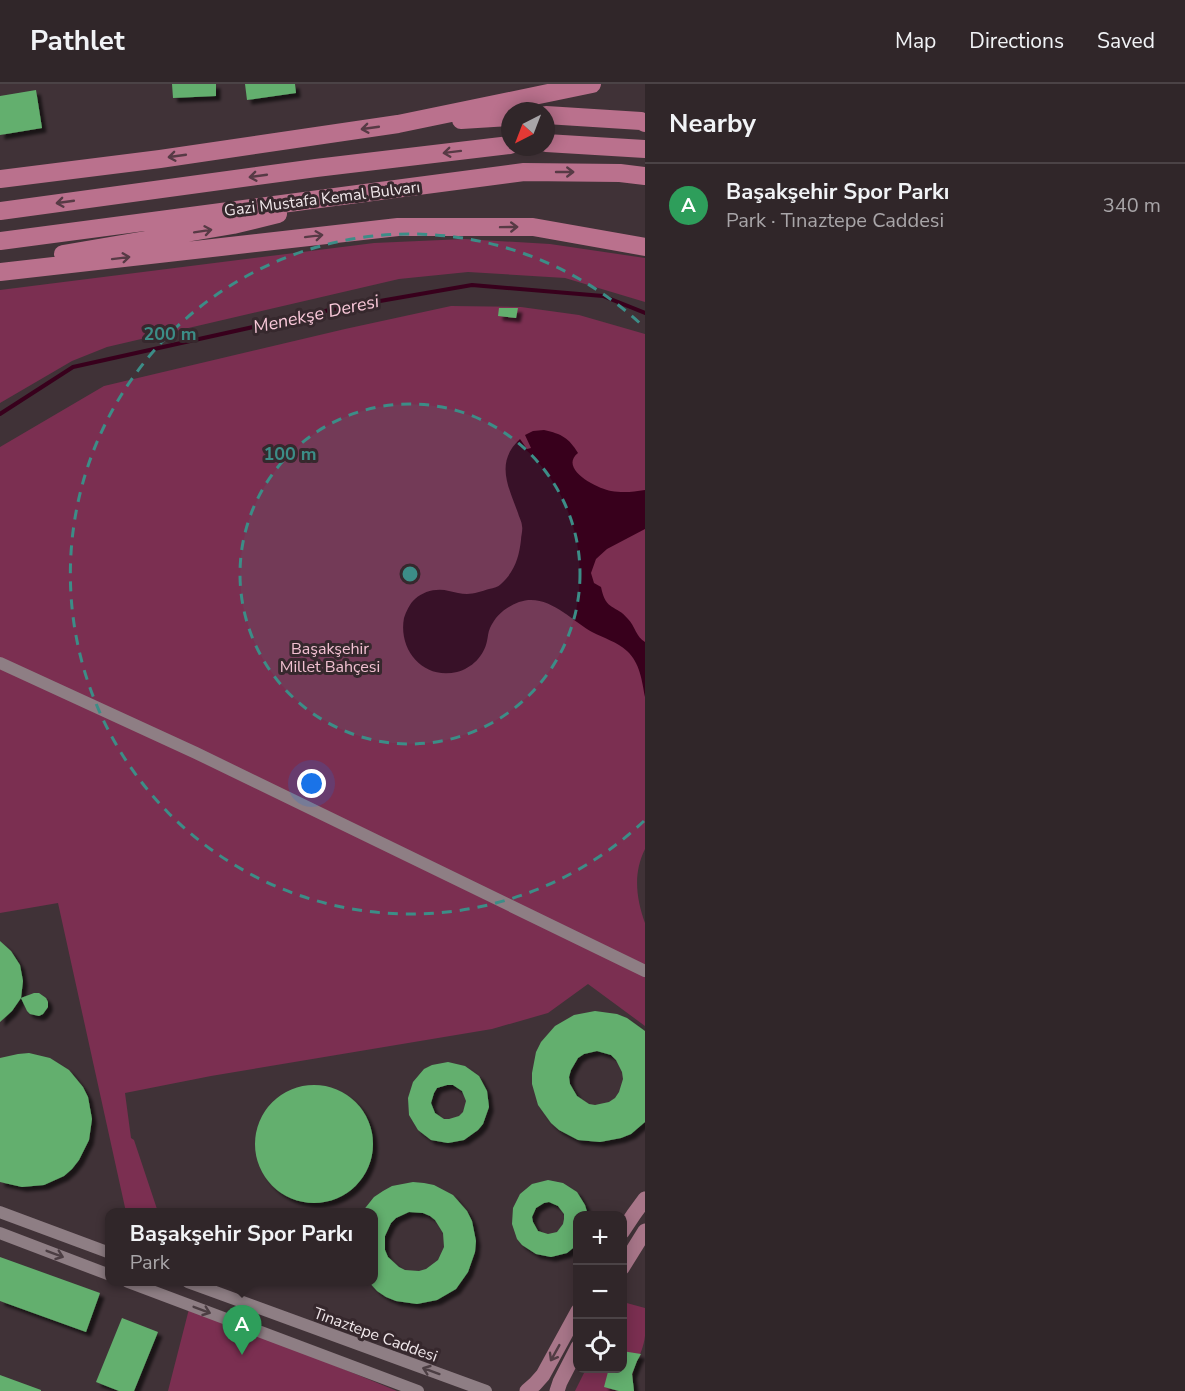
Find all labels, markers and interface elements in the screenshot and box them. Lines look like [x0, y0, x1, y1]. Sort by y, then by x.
text: Pathlet [30, 22, 125, 60]
text: Map [895, 27, 936, 55]
text: Directions [969, 27, 1064, 55]
text: Saved [1097, 27, 1155, 55]
north arrow [501, 102, 555, 156]
text: Nearby [669, 106, 756, 141]
one-way arrow [360, 122, 380, 133]
one-way arrow [442, 147, 462, 158]
one-way arrow [167, 151, 187, 162]
one-way arrow [555, 166, 575, 178]
one-way arrow [249, 171, 269, 182]
street label: Gazi Mustafa Kemal Bulvarı [223, 176, 421, 222]
text: Başakşehir Spor Parkı [726, 177, 949, 207]
text: A [681, 192, 696, 219]
text: 340 m [1103, 192, 1161, 219]
one-way arrow [56, 197, 76, 208]
text: Park · Tınaztepe Caddesi [726, 207, 944, 234]
one-way arrow [498, 221, 518, 233]
one-way arrow [192, 225, 212, 236]
one-way arrow [304, 230, 324, 241]
one-way arrow [110, 253, 130, 264]
water label: Menekşe Deresi [251, 289, 382, 339]
text: 200 m [143, 322, 197, 346]
text: 100 m [263, 442, 317, 466]
centre of rings [400, 564, 420, 584]
park label: Başakşehir Millet Bahçesi [280, 638, 380, 678]
your location [297, 769, 326, 798]
popup [105, 1208, 378, 1286]
map controls [573, 1211, 627, 1373]
button: + [573, 1211, 627, 1265]
text: Başakşehir Spor Parkı [130, 1219, 353, 1249]
one-way arrow [45, 1249, 64, 1260]
text: Park [130, 1249, 170, 1276]
button: − [573, 1265, 627, 1319]
street label: Tınaztepe Caddesi [311, 1302, 441, 1368]
one-way arrow [193, 1305, 211, 1316]
pin: A [222, 1306, 262, 1355]
button: locate [573, 1319, 627, 1373]
one-way arrow [549, 1344, 561, 1361]
one-way arrow [422, 1365, 441, 1376]

